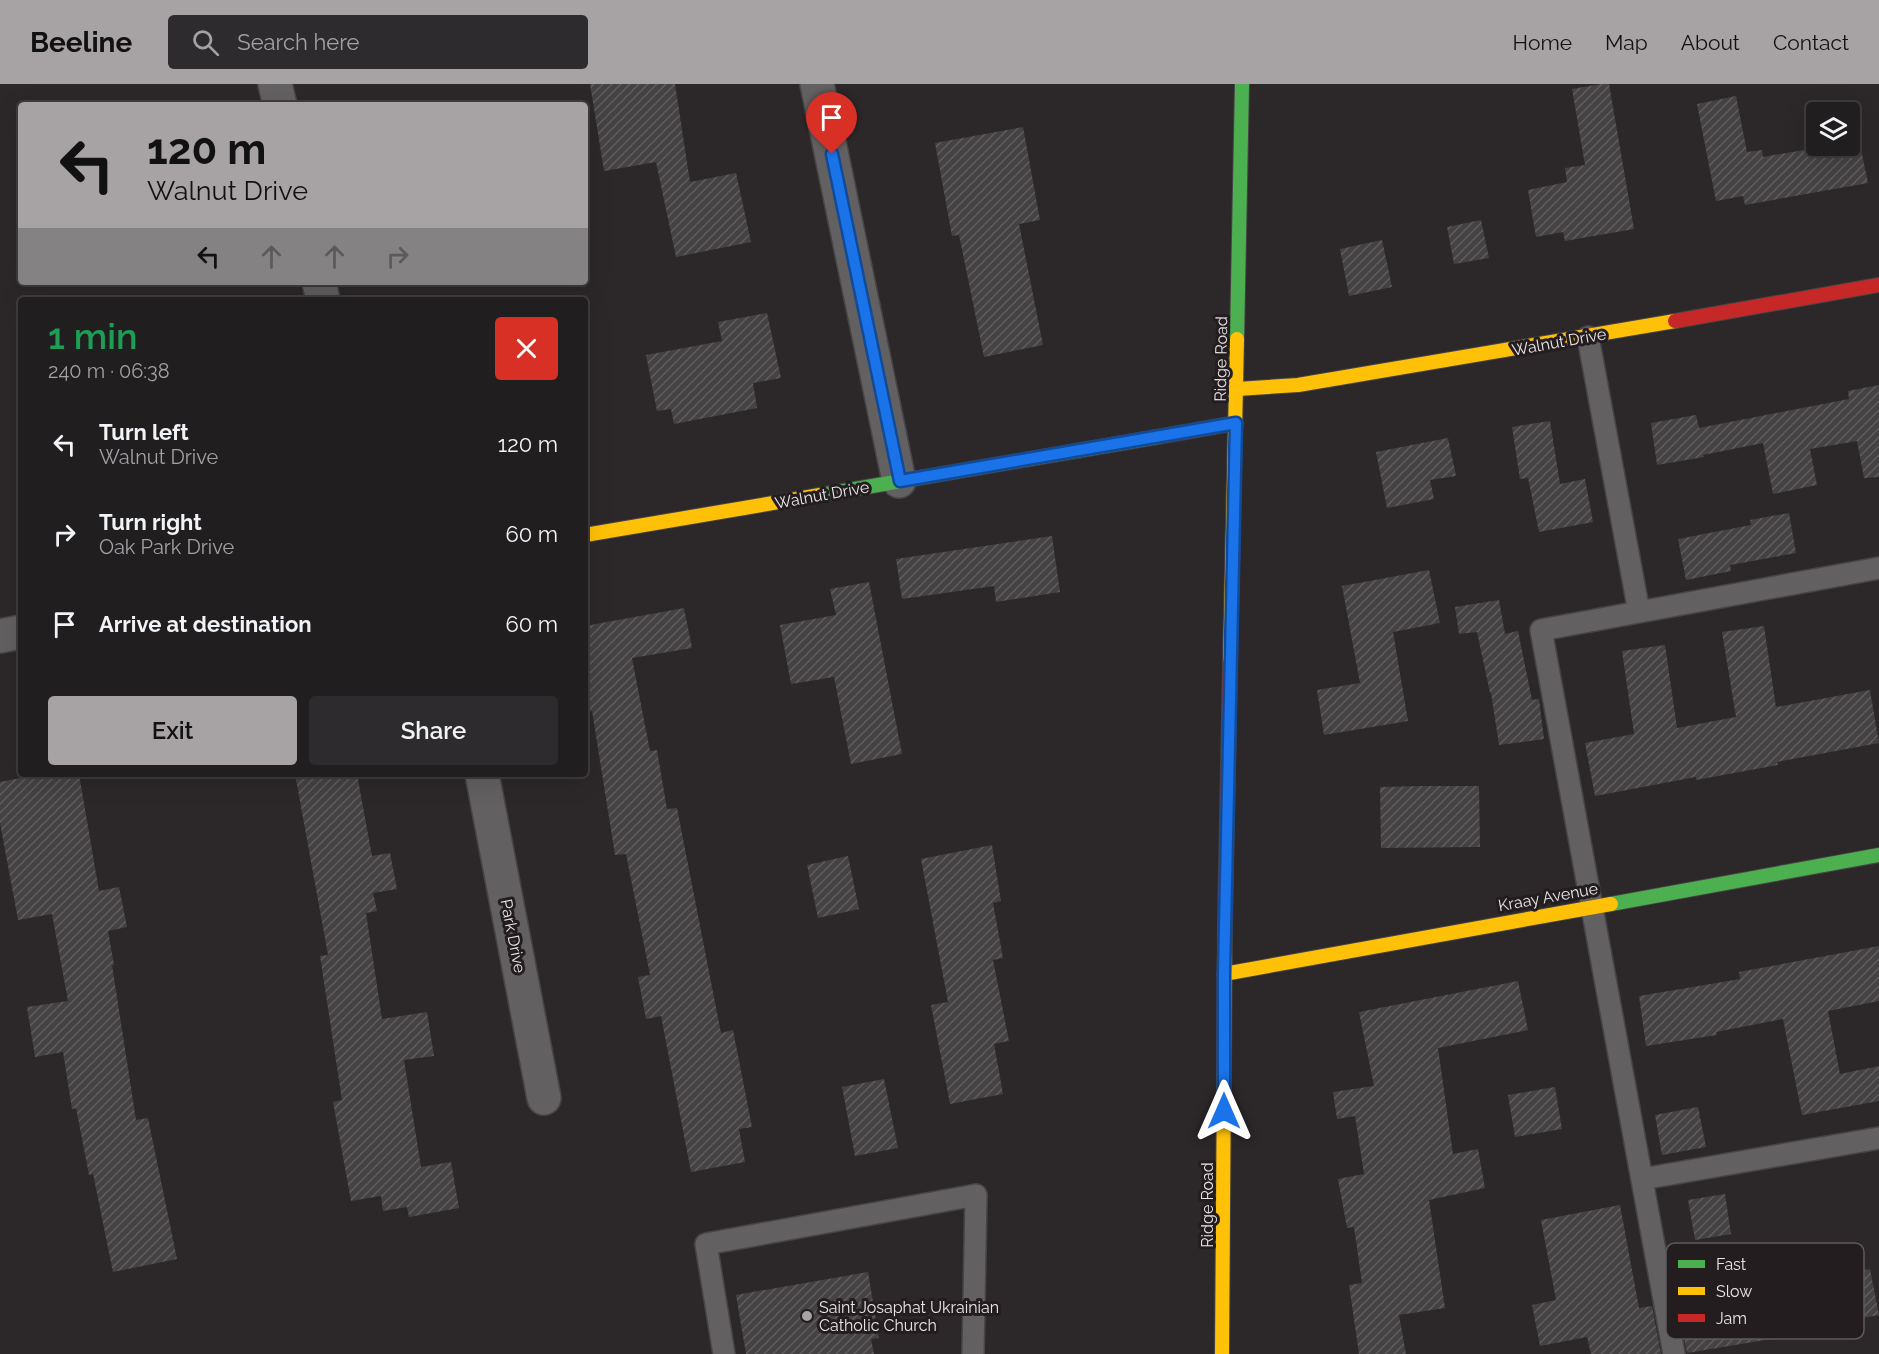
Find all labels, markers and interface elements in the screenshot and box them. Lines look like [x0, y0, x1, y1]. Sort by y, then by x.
search box [168, 15, 588, 69]
text: Beeline [30, 26, 132, 59]
icon: search [189, 26, 222, 59]
text: Search here [237, 29, 359, 55]
text: Home [1513, 30, 1572, 55]
text: Map [1605, 30, 1648, 55]
text: About [1681, 30, 1740, 55]
text: Contact [1773, 30, 1849, 55]
pin [806, 92, 857, 154]
icon: arrive [815, 101, 848, 134]
map controls [1806, 102, 1860, 156]
button: layers [1806, 102, 1860, 156]
text: 120 m [147, 125, 266, 174]
icon: left [48, 126, 126, 204]
text: Walnut Drive [147, 175, 308, 206]
icon: left [192, 240, 225, 273]
icon: ahead [255, 240, 288, 273]
icon: ahead [318, 240, 351, 273]
icon: right [381, 240, 414, 273]
text: 1 min [48, 315, 137, 357]
street label: Ridge Road [1211, 316, 1231, 402]
button: close [495, 317, 558, 380]
street label: Walnut Drive [1510, 324, 1608, 360]
text: 240 m · 06:38 [48, 359, 170, 383]
text: Turn left [99, 419, 189, 445]
icon: left [48, 428, 81, 461]
text: 120 m [498, 431, 558, 457]
text: Walnut Drive [99, 445, 218, 469]
street label: Walnut Drive [773, 477, 871, 513]
text: Turn right [99, 509, 202, 535]
icon: right [48, 518, 81, 551]
text: 60 m [505, 521, 558, 547]
text: Oak Park Drive [99, 535, 234, 559]
icon: arrive [48, 608, 81, 641]
text: Arrive at destination [99, 611, 312, 637]
text: 60 m [505, 611, 558, 637]
button: Exit [48, 696, 297, 765]
button: Share [309, 696, 558, 765]
street label: Kraay Avenue [1497, 879, 1599, 915]
street label: Park Drive [497, 897, 529, 975]
position arrow [1192, 1079, 1256, 1143]
street label: Ridge Road [1198, 1162, 1217, 1248]
legend [1666, 1243, 1864, 1339]
text: Fast [1716, 1255, 1747, 1274]
text: Slow [1716, 1282, 1752, 1301]
place label: Saint Josaphat Ukrainian Catholic Church [819, 1298, 999, 1335]
marker: Saint Josaphat Ukrainian Catholic Church [800, 1309, 814, 1323]
text: Jam [1716, 1309, 1747, 1328]

